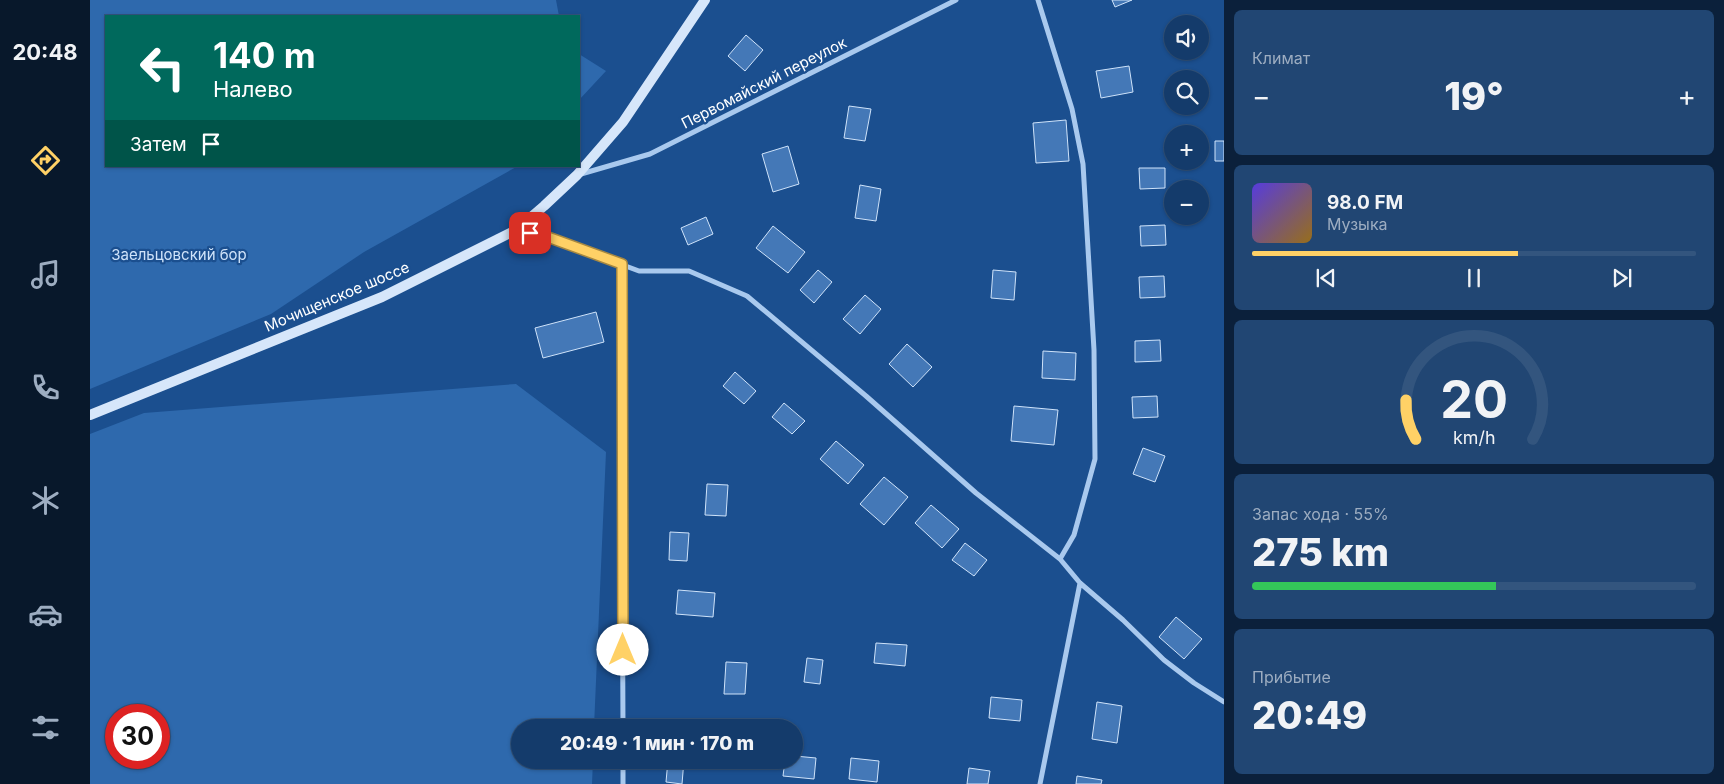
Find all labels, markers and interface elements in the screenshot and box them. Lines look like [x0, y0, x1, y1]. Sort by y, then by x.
map controls [1164, 15, 1209, 225]
button: sound [1164, 15, 1209, 60]
street label: Первомайский переулок [678, 33, 850, 133]
text: 140 m [213, 34, 316, 76]
icon: left [130, 35, 195, 100]
text: 20:48 [12, 39, 78, 65]
text: Климат [1252, 48, 1310, 68]
button: search [1164, 70, 1209, 115]
text: 19° [1444, 73, 1504, 119]
text: Налево [213, 76, 293, 102]
text: − [1252, 79, 1271, 113]
text: + [1677, 79, 1696, 113]
button: + [1164, 125, 1209, 170]
icon: arrive [197, 130, 225, 158]
text: Затем [130, 133, 187, 156]
icon: directions [28, 143, 63, 178]
button: − [1164, 180, 1209, 225]
text: 98.0 FM [1327, 191, 1403, 214]
pin [509, 212, 551, 254]
text: Музыка [1327, 214, 1388, 234]
icon: arrive [516, 219, 544, 247]
park label: Заельцовский бор [111, 245, 247, 264]
icon: music [28, 257, 63, 292]
street label: Мочищенское шоссе [261, 257, 412, 336]
icon: previous [1312, 264, 1340, 292]
icon: pause [1460, 264, 1488, 292]
icon: next [1608, 264, 1636, 292]
text: 20 [1440, 368, 1508, 431]
icon: phone [28, 370, 63, 405]
text: km/h [1453, 427, 1495, 448]
icon: climate [28, 483, 63, 518]
text: Запас хода · 55% [1252, 504, 1389, 524]
text: 275 km [1252, 529, 1389, 575]
icon: car [28, 597, 63, 632]
position arrow [596, 623, 648, 675]
text: Прибытие [1252, 667, 1331, 687]
text: 20:49 [1252, 692, 1367, 738]
speed limit sign: 30 [105, 704, 170, 769]
icon: filters [28, 710, 63, 745]
text: 20:49 · 1 мин · 170 m [560, 732, 754, 755]

